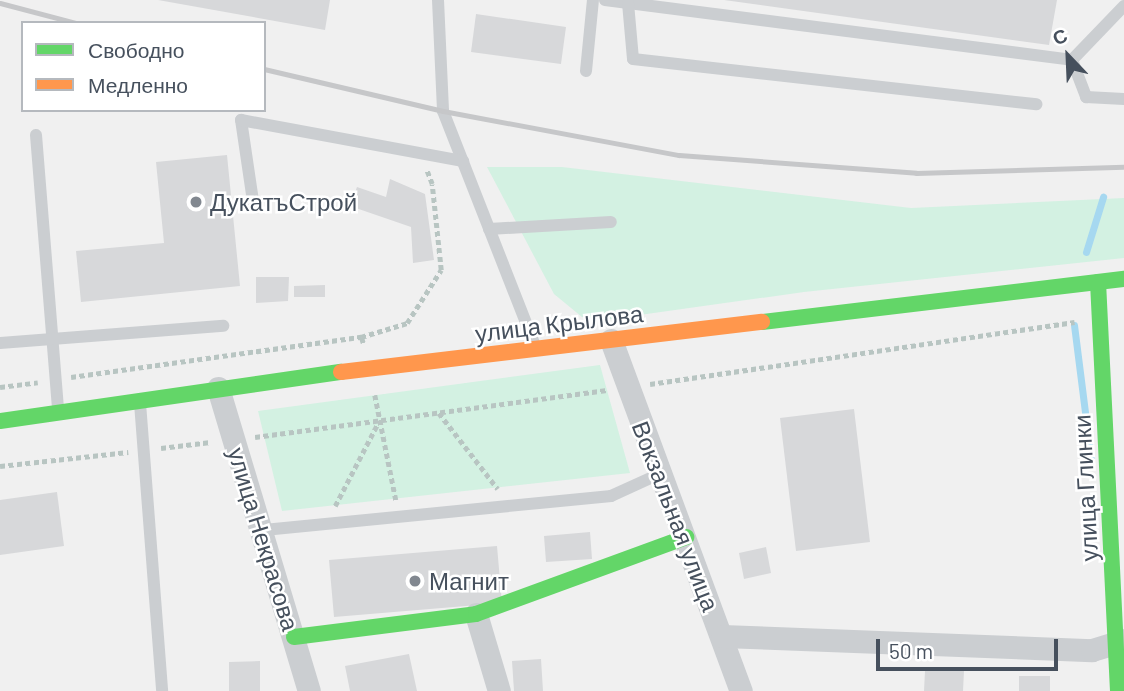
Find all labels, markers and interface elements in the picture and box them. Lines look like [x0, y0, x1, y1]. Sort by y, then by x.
legend [21, 21, 266, 112]
north arrow [1033, 21, 1103, 91]
text: С [1049, 23, 1070, 49]
text: Свободно [88, 37, 185, 62]
text: Медленно [88, 72, 188, 97]
place label: ДукатъСтрой [210, 188, 357, 216]
marker: ДукатъСтрой [188, 194, 204, 210]
street label: улица Крылова [473, 298, 645, 348]
street label: улица Глинки [1067, 414, 1103, 562]
street label: Вокзальная улица [626, 417, 726, 615]
street label: улица Некрасова [222, 444, 306, 634]
place label: Магнит [429, 567, 509, 595]
marker: Магнит [407, 573, 423, 589]
scale bar [879, 624, 1061, 668]
text: 50 m [889, 638, 933, 663]

